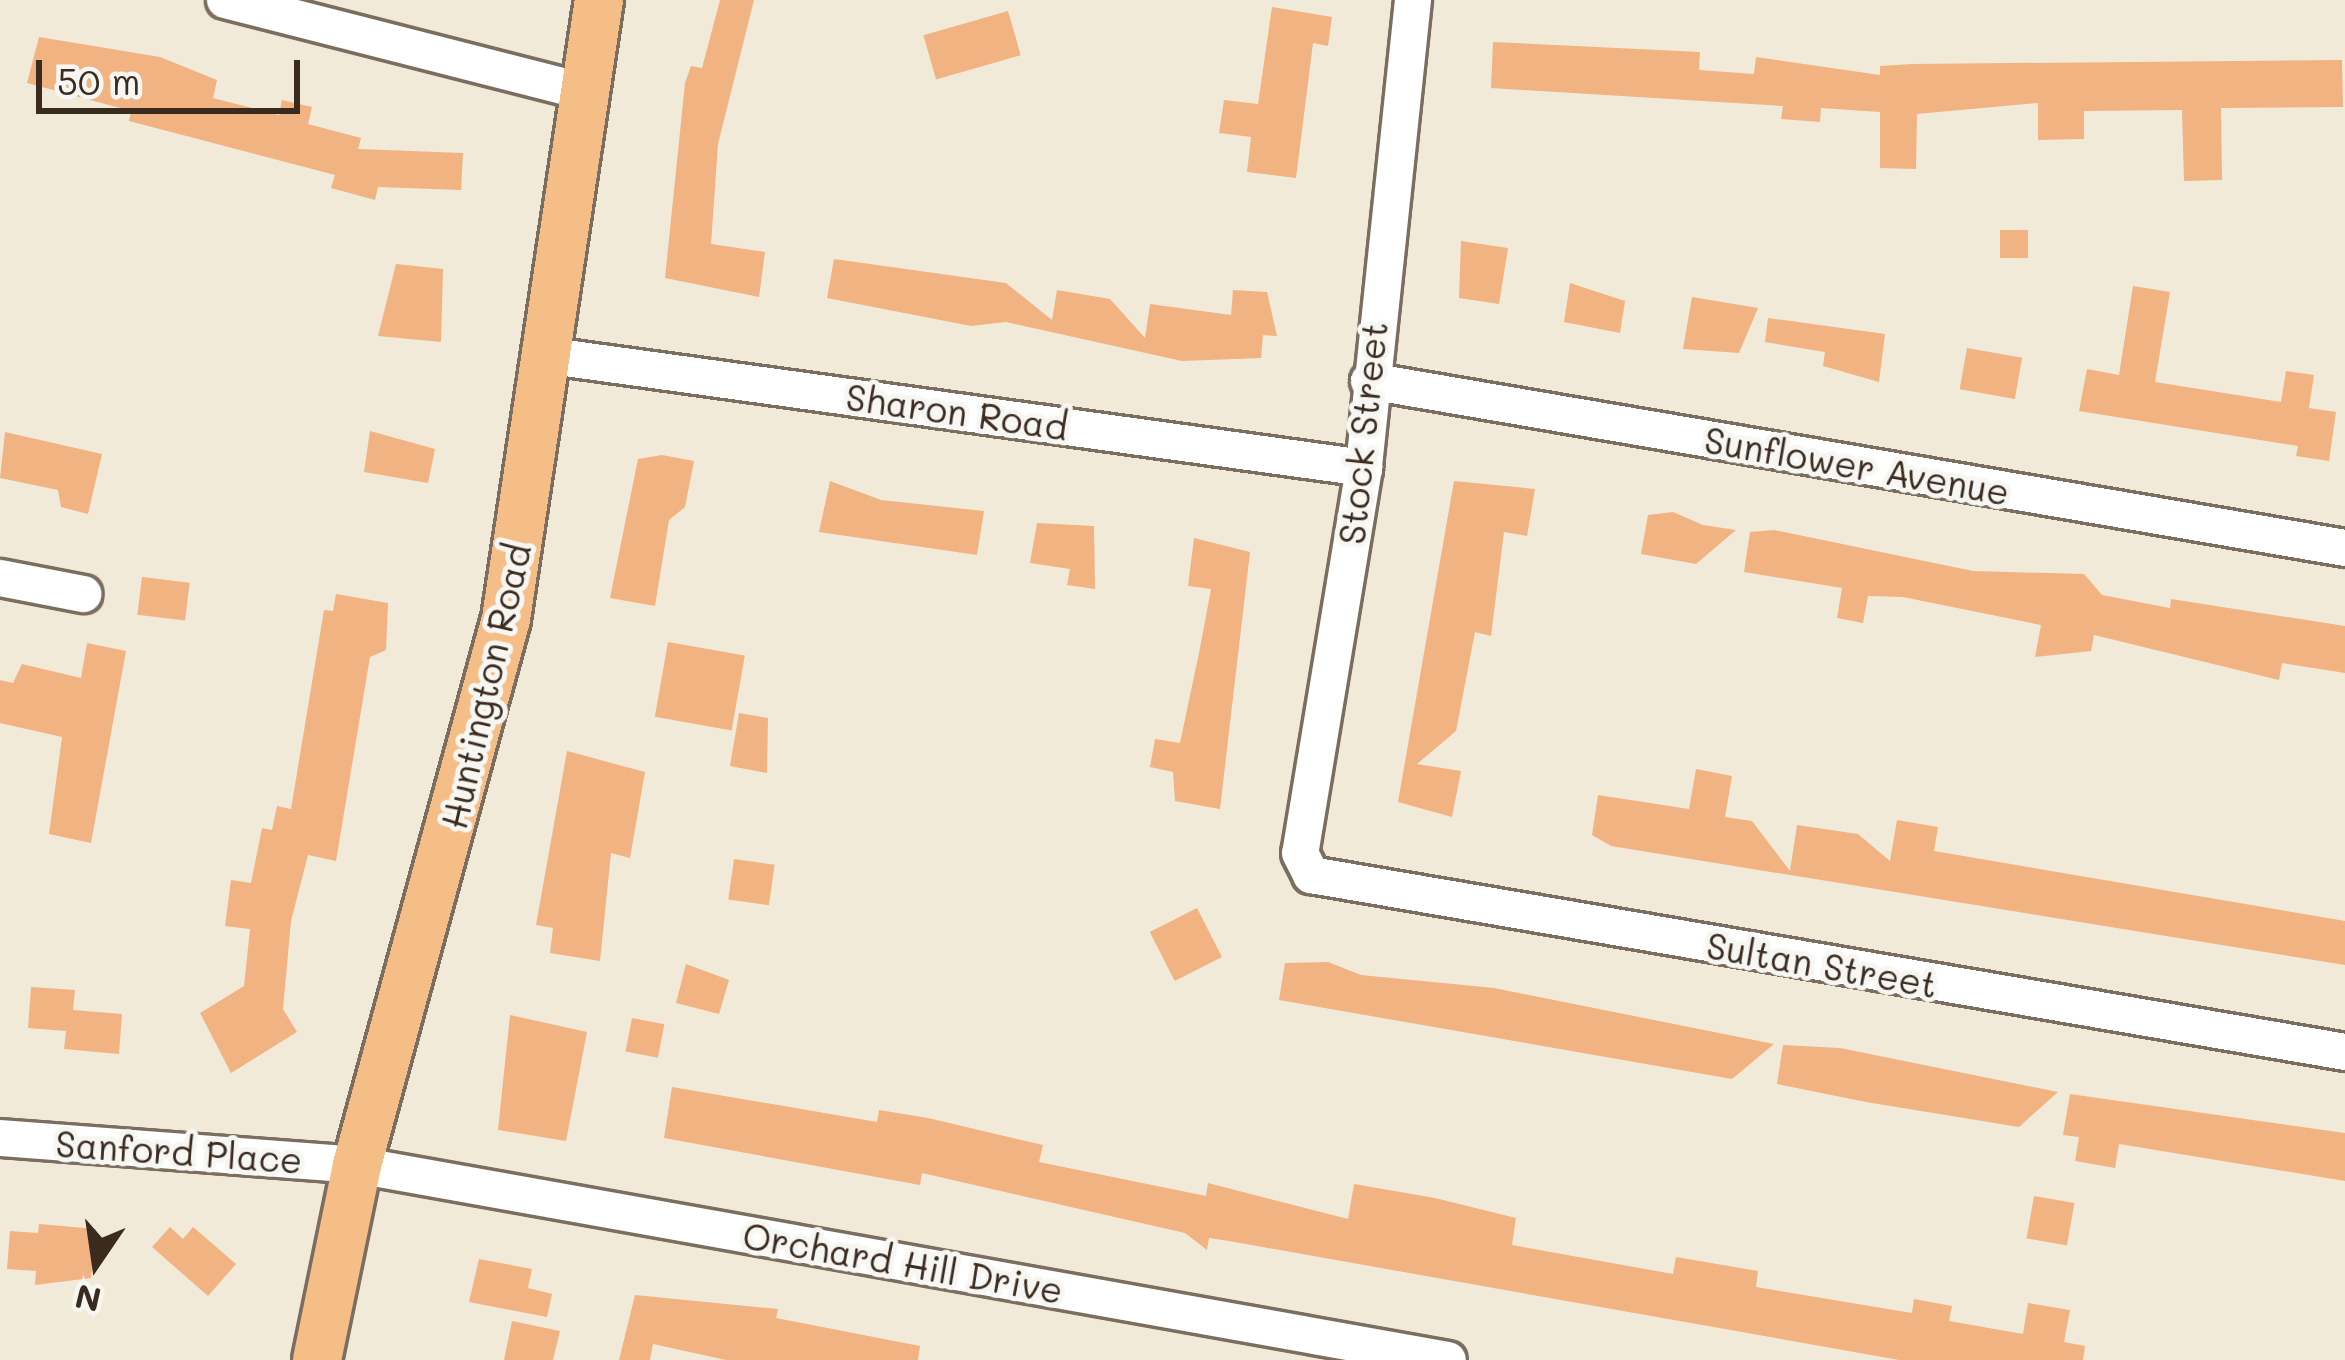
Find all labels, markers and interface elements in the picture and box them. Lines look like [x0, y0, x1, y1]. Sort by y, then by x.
scale bar [42, 36, 306, 110]
text: 50 m [57, 57, 140, 104]
street label: Stock Street [1329, 319, 1395, 547]
street label: Sharon Road [843, 374, 1071, 448]
street label: Sunflower Avenue [1701, 417, 2013, 513]
street label: Huntington Road [431, 539, 539, 833]
street label: Sultan Street [1703, 922, 1941, 1006]
street label: Sanford Place [54, 1121, 304, 1181]
north arrow [36, 1204, 156, 1324]
street label: Orchard Hill Drive [740, 1213, 1066, 1311]
text: N [71, 1276, 105, 1323]

